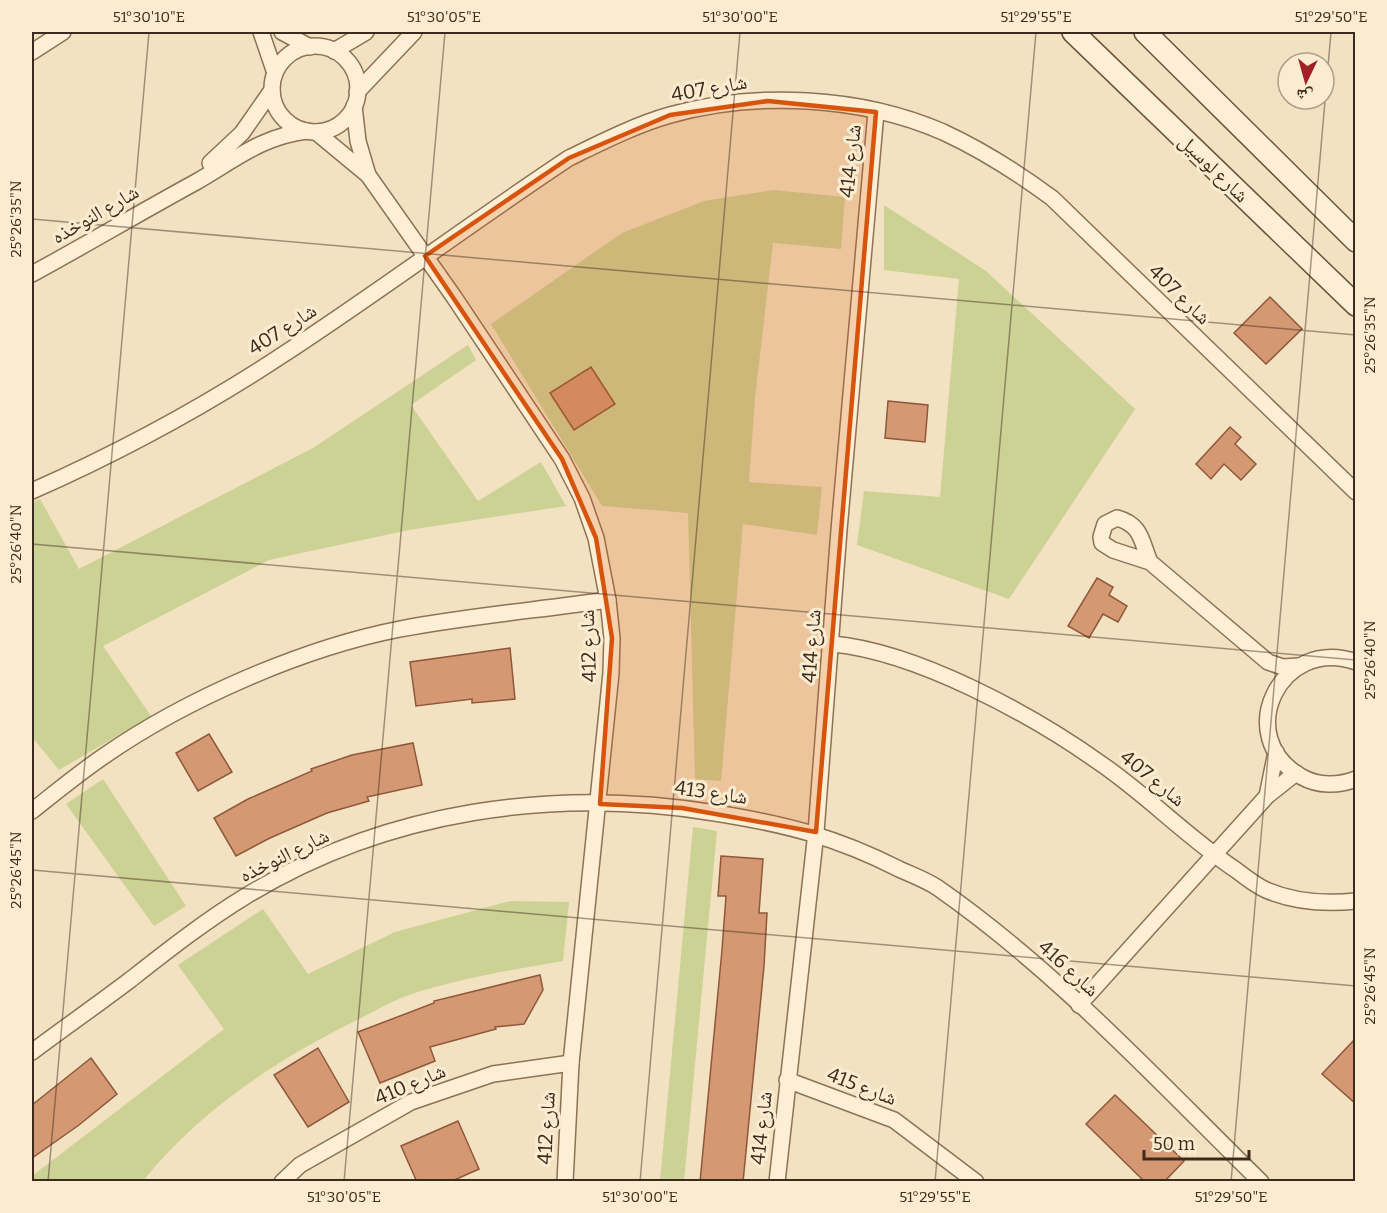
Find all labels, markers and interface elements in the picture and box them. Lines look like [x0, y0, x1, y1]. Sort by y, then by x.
text: 51°30'10"E [113, 8, 185, 26]
text: 51°30'05"E [407, 8, 481, 26]
text: 51°30'00"E [702, 8, 778, 26]
text: 51°29'55"E [1000, 8, 1072, 26]
text: 51°29'50"E [1294, 8, 1368, 26]
north arrow [1276, 51, 1336, 111]
street label: شارع 407 [669, 70, 749, 107]
text: ش [1295, 85, 1314, 106]
street label: شارع 414 [834, 123, 867, 199]
street label: شارع لوسيل [1173, 129, 1254, 208]
street label: شارع النوخذه [47, 179, 143, 249]
text: 25°26'35"N [7, 180, 25, 258]
street label: شارع 407 [1143, 259, 1216, 330]
text: 25°26'35"N [1361, 296, 1379, 374]
street label: شارع 407 [243, 298, 321, 361]
text: 25°26'40"N [7, 504, 25, 584]
street label: شارع 414 [796, 608, 827, 684]
street label: شارع 412 [575, 609, 602, 683]
text: 25°26'40"N [1361, 620, 1379, 700]
street label: شارع 407 [1115, 745, 1190, 812]
street label: شارع 413 [673, 775, 749, 810]
street label: شارع النوخذه [235, 823, 333, 888]
text: 25°26'45"N [7, 831, 25, 909]
street label: شارع 416 [1033, 934, 1104, 1002]
text: 25°26'45"N [1361, 947, 1379, 1025]
street label: شارع 410 [371, 1058, 449, 1111]
street label: شارع 415 [823, 1062, 900, 1111]
street label: شارع 414 [745, 1090, 778, 1166]
street label: شارع 412 [532, 1091, 561, 1165]
scale bar [1144, 1123, 1249, 1161]
text: 50 m [1153, 1133, 1195, 1155]
text: 51°30'05"E [307, 1188, 381, 1206]
text: 51°30'00"E [602, 1188, 678, 1206]
text: 51°29'55"E [899, 1188, 971, 1206]
text: 51°29'50"E [1194, 1188, 1268, 1206]

